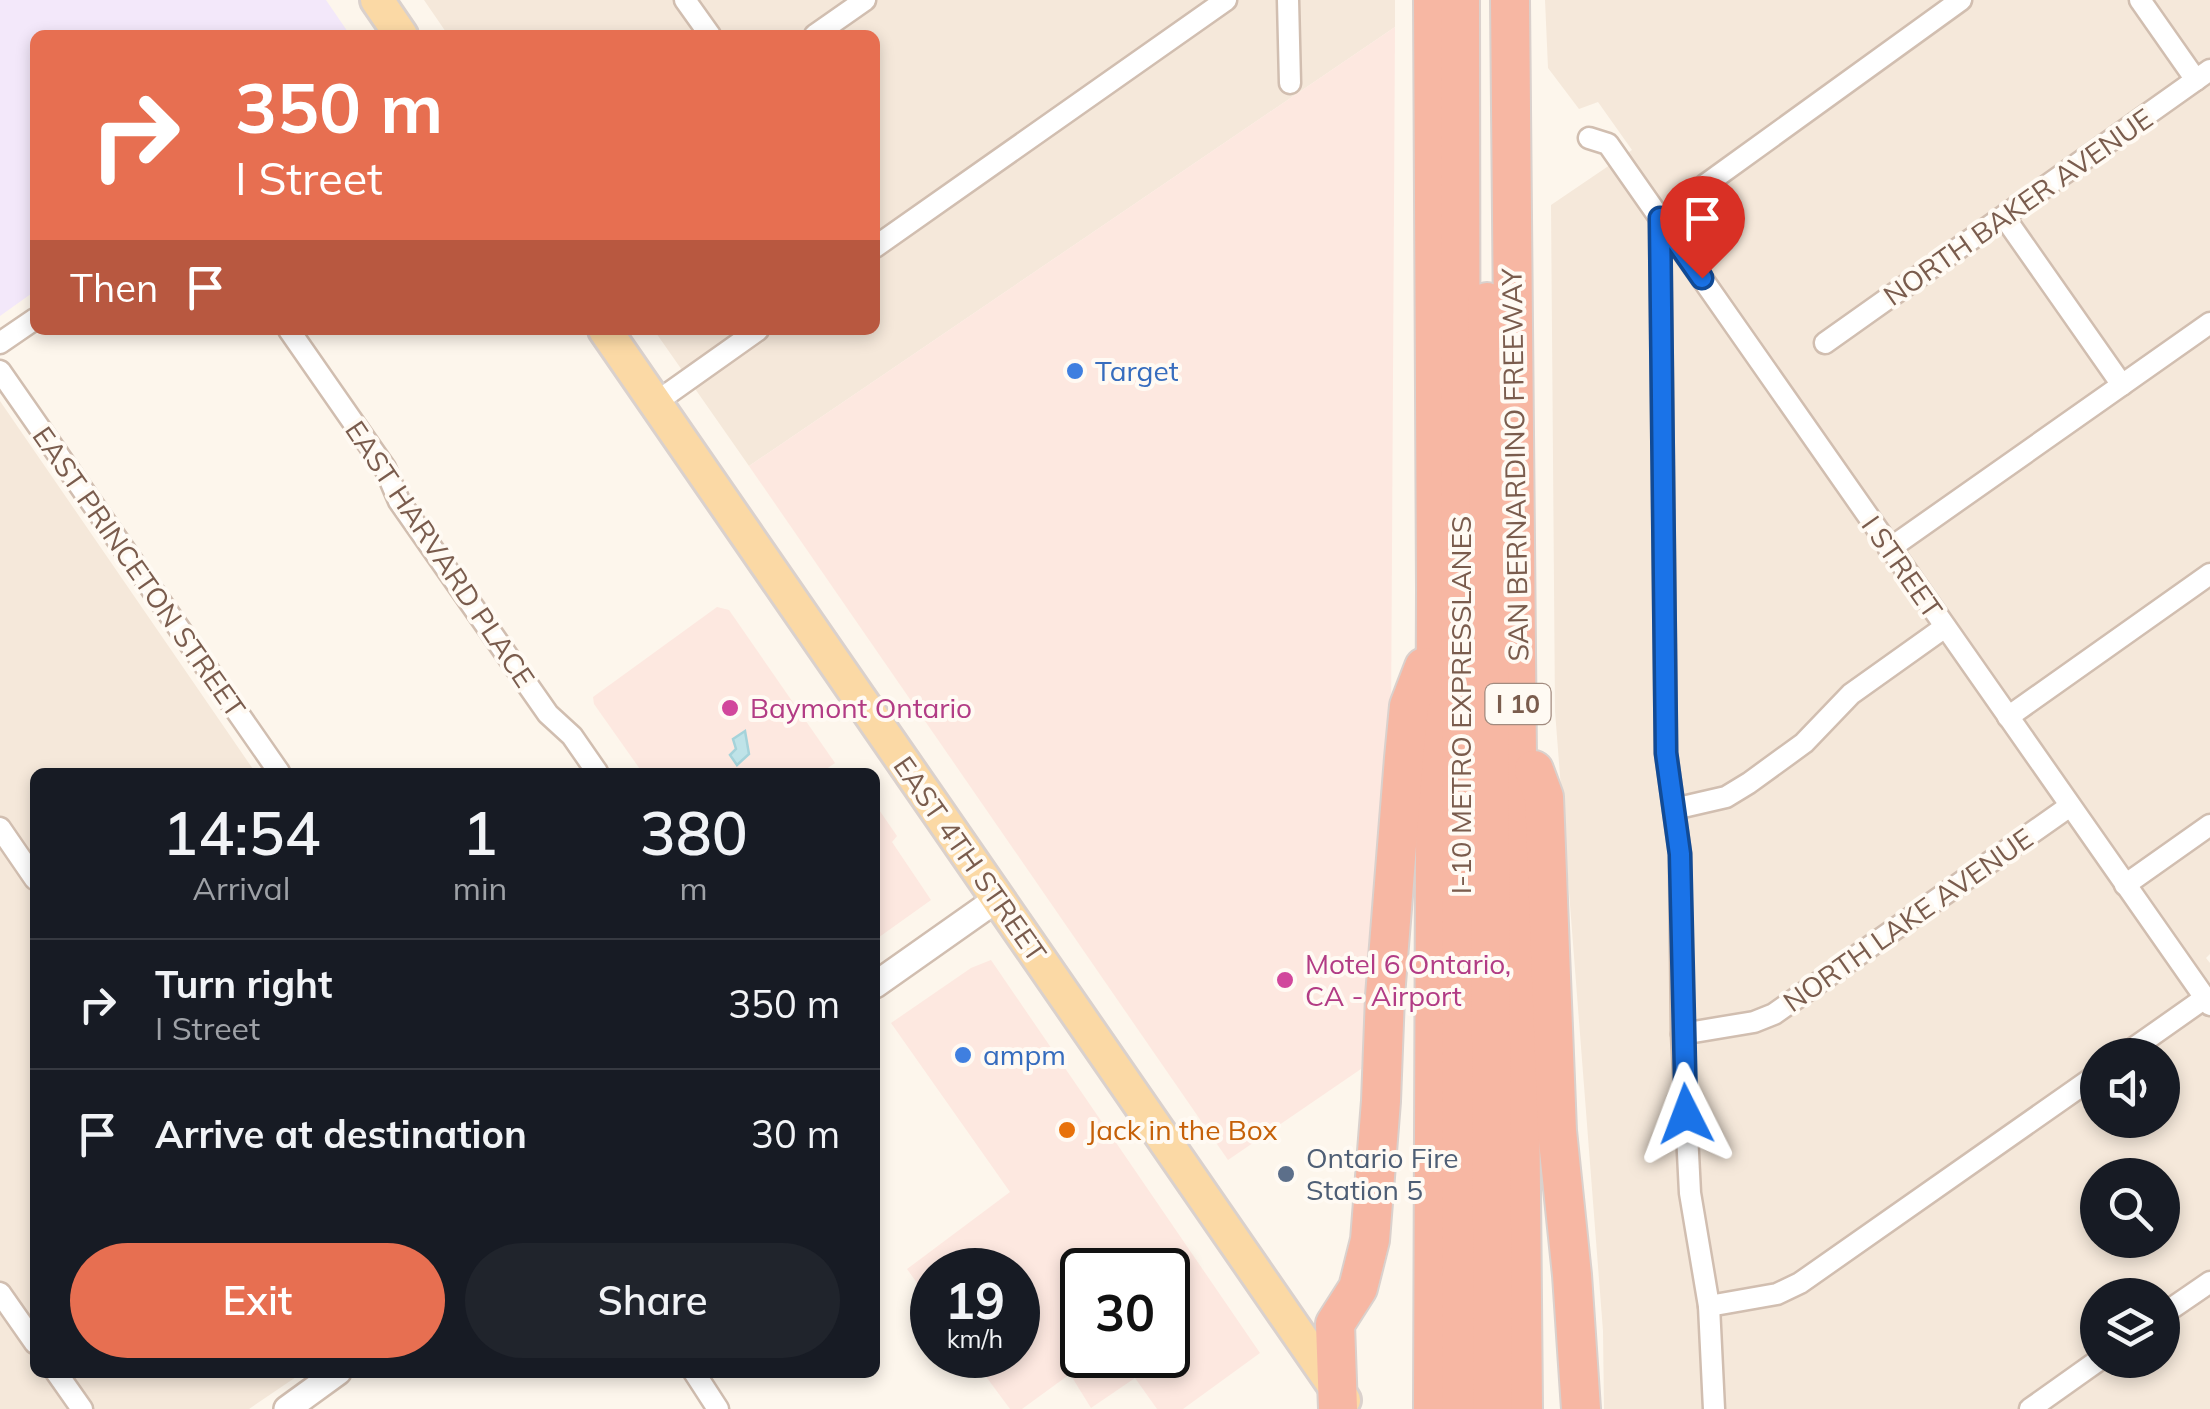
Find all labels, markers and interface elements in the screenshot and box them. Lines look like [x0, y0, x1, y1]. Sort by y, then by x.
text: 350 m [235, 63, 443, 151]
icon: right [70, 70, 200, 200]
street label: NORTH BAKER AVENUE [1877, 100, 2159, 313]
text: I Street [235, 150, 383, 206]
pin [1660, 176, 1745, 279]
icon: arrive [1675, 191, 1730, 246]
icon: arrive [178, 260, 233, 315]
text: Then [70, 264, 158, 312]
street label: SAN BERNARDINO FREEWAY [1494, 267, 1535, 662]
place label: Target [1095, 353, 1179, 388]
marker: Target [1064, 360, 1086, 382]
street label: EAST HARVARD PLACE [338, 414, 543, 694]
street label: EAST PRINCETON STREET [26, 420, 253, 724]
street label: I STREET [1854, 509, 1950, 625]
street label: I-10 METRO EXPRESSLANES [1443, 516, 1478, 894]
road number: I 10 [1486, 684, 1550, 724]
place label: Baymont Ontario [750, 690, 972, 725]
marker: Baymont Ontario [719, 697, 741, 719]
street label: EAST 4TH STREET [886, 749, 1054, 968]
text: 14:54 [162, 795, 321, 870]
text: 1 [462, 795, 498, 870]
text: 380 [640, 795, 748, 870]
street label: NORTH LAKE AVENUE [1776, 820, 2039, 1019]
text: Arrival [193, 868, 290, 908]
text: min [453, 868, 507, 908]
text: m [680, 868, 708, 908]
place label: Motel 6 Ontario, CA - Airport [1305, 946, 1511, 1013]
text: Turn right [155, 960, 332, 1008]
marker: Motel 6 Ontario, CA - Airport [1274, 969, 1296, 991]
icon: right [70, 977, 125, 1032]
text: 350 m [728, 980, 840, 1028]
text: I Street [155, 1008, 260, 1048]
place label: ampm [983, 1037, 1066, 1072]
map controls [2080, 1038, 2180, 1378]
button: sound [2080, 1038, 2180, 1138]
marker: ampm [952, 1044, 974, 1066]
position arrow [1634, 1062, 1738, 1166]
icon: arrive [70, 1107, 125, 1162]
text: Arrive at destination [155, 1110, 527, 1158]
text: 30 m [751, 1110, 840, 1158]
place label: Jack in the Box [1087, 1112, 1277, 1147]
marker: Jack in the Box [1056, 1119, 1078, 1141]
place label: Ontario Fire Station 5 [1306, 1140, 1458, 1207]
button: search [2080, 1158, 2180, 1258]
marker: Ontario Fire Station 5 [1275, 1163, 1297, 1185]
button: Exit [70, 1243, 445, 1358]
button: Share [465, 1243, 840, 1358]
speed limit sign: 30 [1060, 1248, 1190, 1378]
text: 19 [945, 1269, 1005, 1332]
button: layers [2080, 1278, 2180, 1378]
text: km/h [947, 1323, 1003, 1354]

